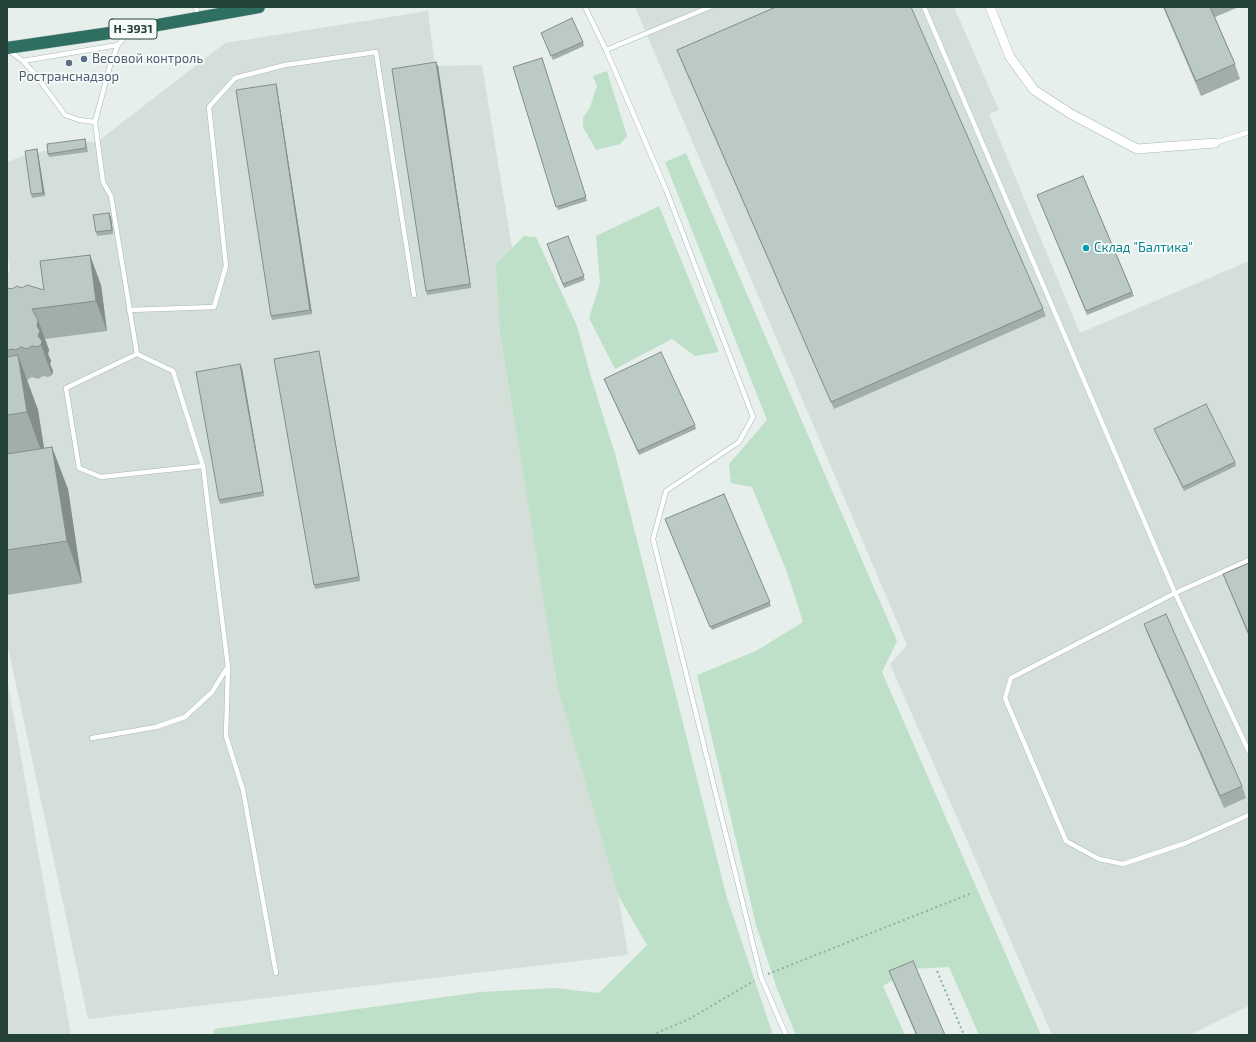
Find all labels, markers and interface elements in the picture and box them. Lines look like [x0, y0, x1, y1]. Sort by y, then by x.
road number: Н-3931 [109, 19, 157, 39]
place label: Весовой контроль [92, 51, 203, 67]
marker: Весовой контроль [79, 54, 89, 64]
marker: Ространснадзор [64, 58, 74, 68]
place label: Ространснадзор [19, 69, 119, 85]
place label: Склад "Балтика" [1094, 240, 1193, 256]
marker: Склад "Балтика" [1081, 243, 1091, 253]

